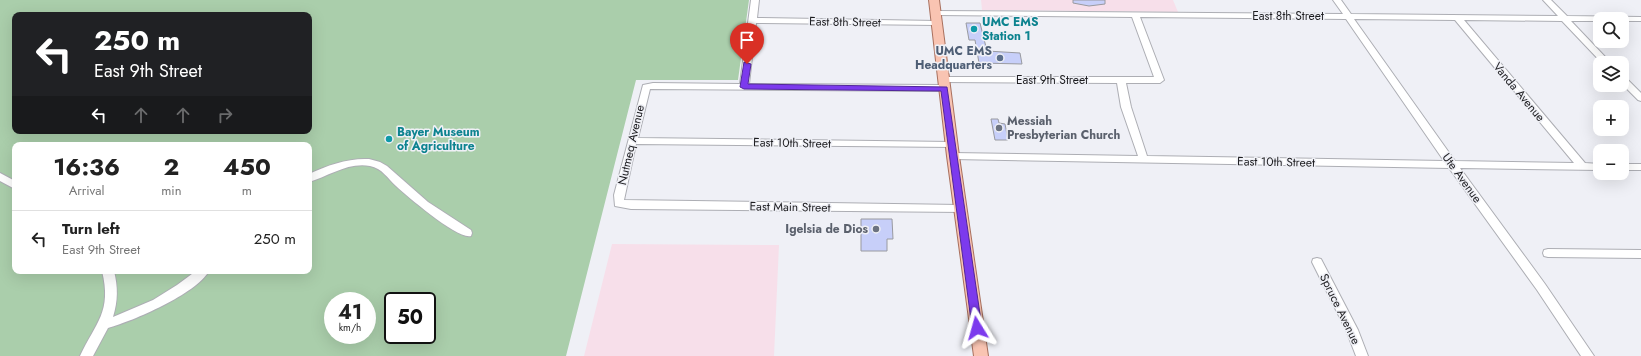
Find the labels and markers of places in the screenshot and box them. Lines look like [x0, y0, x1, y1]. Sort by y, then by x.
place label: UMC EMS Station 1 [982, 13, 1039, 45]
pin [730, 23, 764, 64]
marker: UMC EMS Station 1 [969, 24, 979, 34]
place label: UMC EMS Headquarters [915, 42, 993, 74]
marker: UMC EMS Headquarters [995, 53, 1005, 63]
place label: Messiah Presbyterian Church [1007, 112, 1121, 144]
place label: Bayer Museum of Agriculture [397, 123, 480, 155]
marker: Messiah Presbyterian Church [994, 123, 1004, 133]
marker: Bayer Museum of Agriculture [384, 134, 394, 144]
place label: Igelsia de Dios [785, 220, 869, 238]
marker: Igelsia de Dios [871, 224, 881, 234]

